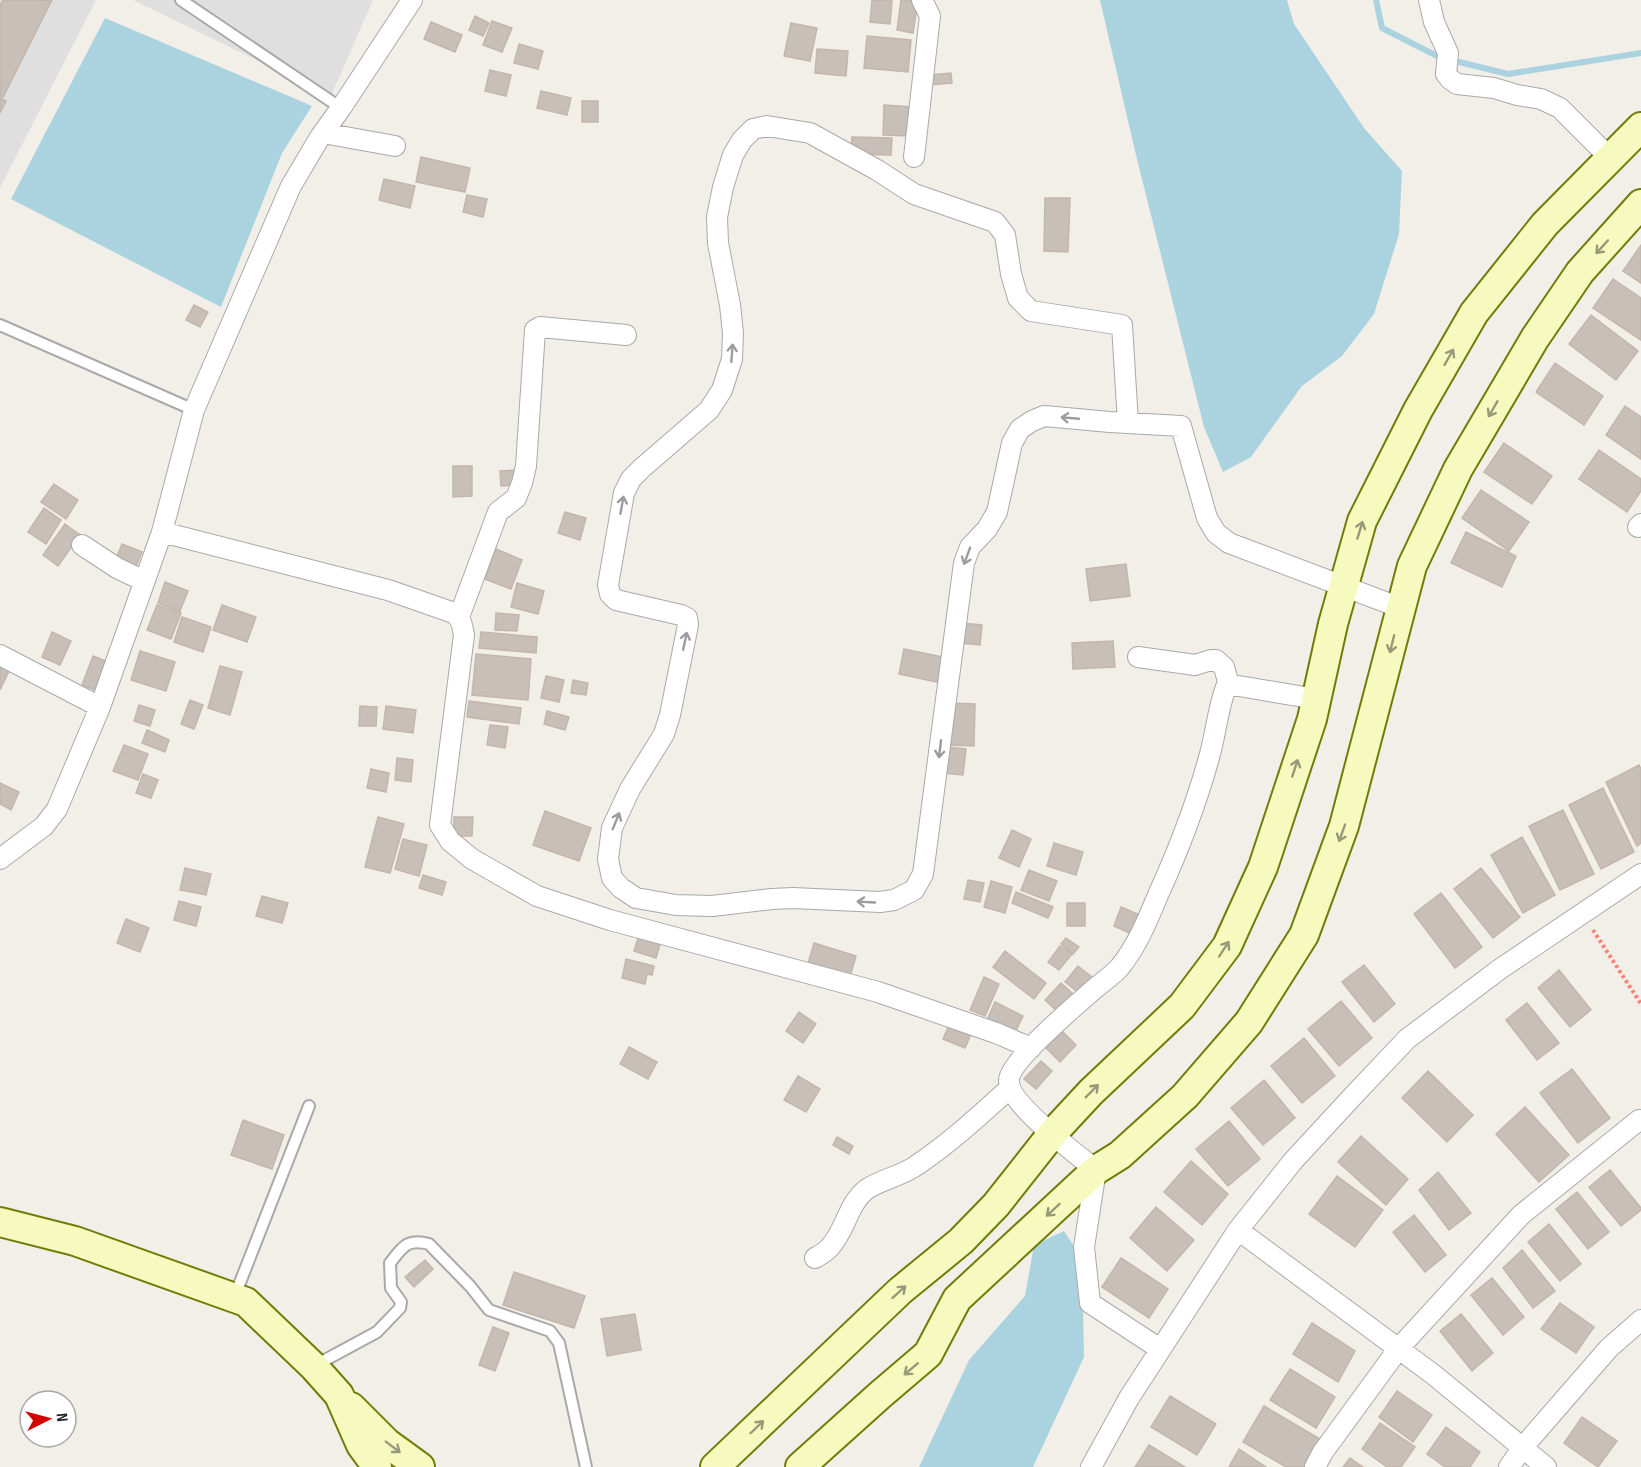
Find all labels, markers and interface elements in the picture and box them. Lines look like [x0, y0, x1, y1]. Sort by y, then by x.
one-way arrow [1595, 240, 1609, 255]
one-way arrow [726, 343, 737, 363]
one-way arrow [1443, 349, 1455, 366]
one-way arrow [1487, 400, 1499, 417]
one-way arrow [1061, 413, 1081, 424]
one-way arrow [617, 496, 628, 516]
one-way arrow [1355, 521, 1366, 540]
one-way arrow [961, 547, 972, 565]
one-way arrow [680, 632, 691, 651]
one-way arrow [1385, 634, 1397, 653]
one-way arrow [934, 739, 945, 759]
one-way arrow [1291, 759, 1302, 778]
one-way arrow [611, 812, 622, 831]
one-way arrow [1335, 823, 1346, 842]
one-way arrow [856, 896, 876, 907]
one-way arrow [1219, 941, 1231, 958]
one-way arrow [1085, 1084, 1099, 1099]
one-way arrow [1046, 1203, 1061, 1217]
one-way arrow [891, 1285, 906, 1299]
one-way arrow [903, 1362, 919, 1375]
north arrow [18, 1389, 78, 1449]
text: N [52, 1412, 71, 1423]
one-way arrow [750, 1419, 765, 1434]
one-way arrow [385, 1441, 401, 1454]

